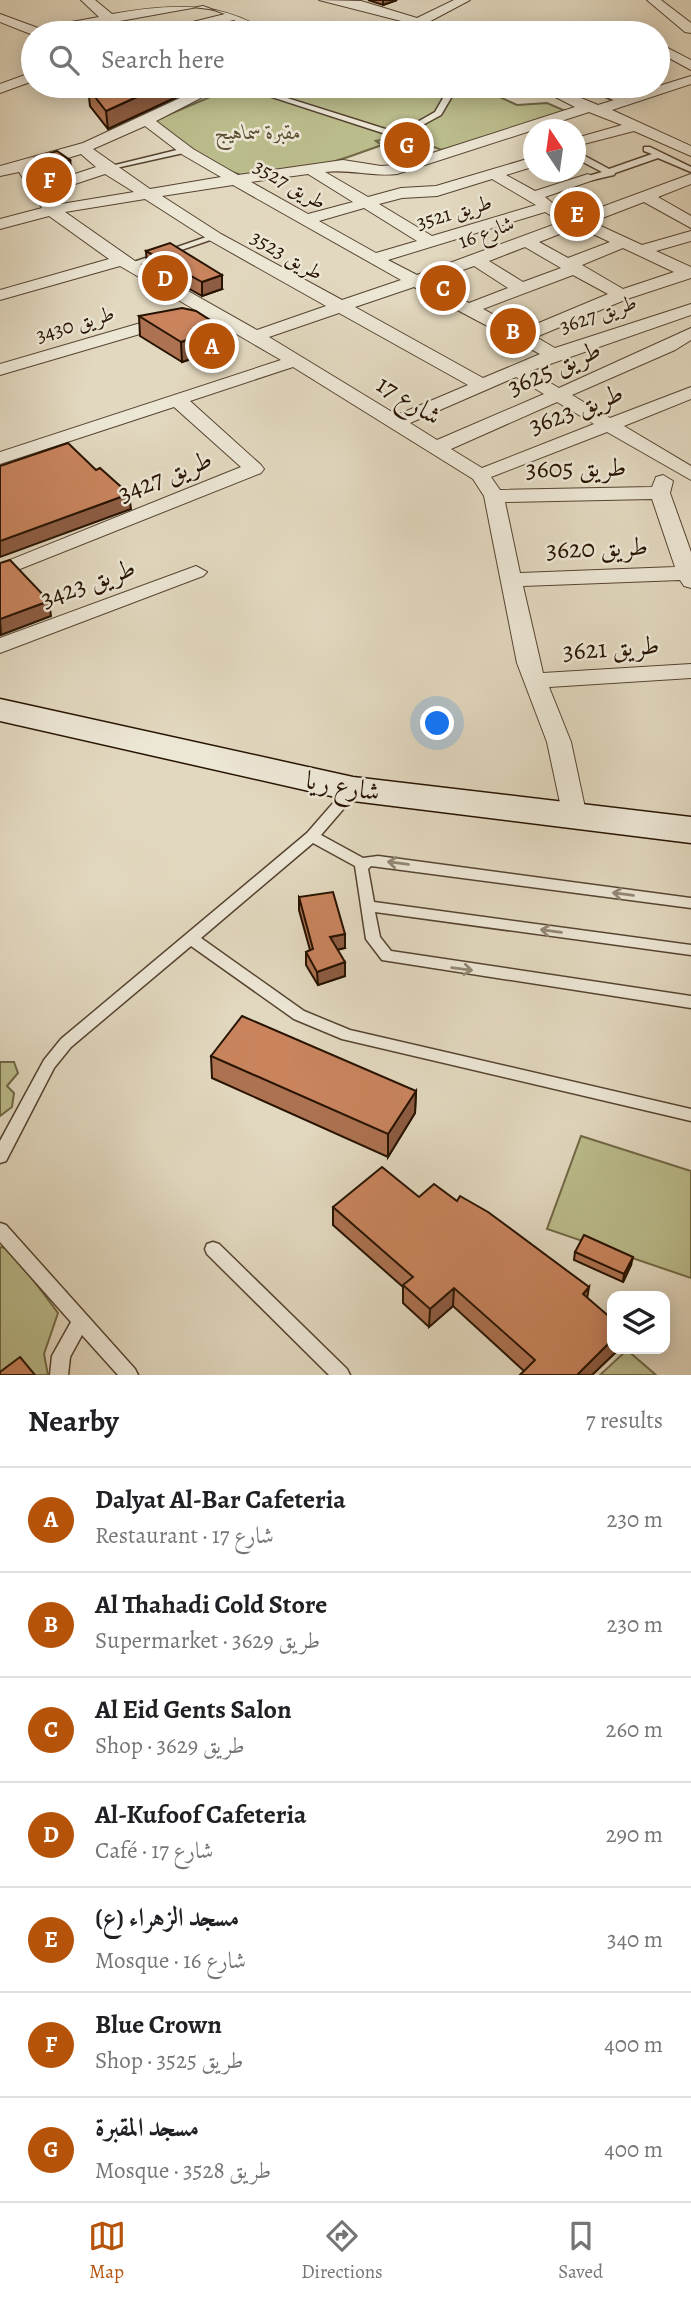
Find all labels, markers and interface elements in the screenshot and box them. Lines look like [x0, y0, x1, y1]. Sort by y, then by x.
search box [21, 21, 670, 98]
icon: search [45, 41, 83, 79]
text: Search here [101, 42, 225, 77]
park label: مقبرة سماهيج [215, 118, 301, 151]
pin: G [384, 119, 430, 171]
north arrow [523, 119, 586, 182]
street label: طريق 3527 [249, 152, 331, 216]
pin: F [26, 154, 72, 206]
street label: طريق 3521 [413, 188, 495, 236]
pin: E [554, 188, 600, 240]
street label: شارع 16 [454, 209, 519, 259]
street label: طريق 3523 [246, 223, 328, 287]
pin: D [142, 252, 188, 304]
pin: C [420, 262, 466, 314]
street label: طريق 3627 [556, 288, 640, 340]
street label: طريق 3430 [32, 299, 118, 349]
pin: B [490, 305, 536, 357]
pin: A [189, 320, 235, 372]
street label: طريق 3625 [502, 332, 606, 404]
street label: شارع 17 [368, 367, 448, 437]
street label: طريق 3623 [524, 375, 628, 443]
street label: طريق 3427 [113, 441, 217, 511]
street label: طريق 3605 [525, 450, 627, 486]
street label: طريق 3620 [546, 529, 648, 567]
street label: طريق 3423 [36, 550, 140, 616]
street label: طريق 3621 [562, 627, 660, 669]
your location [420, 706, 454, 740]
street label: شارع ريا [302, 762, 383, 814]
one-way arrow [387, 857, 410, 870]
one-way arrow [612, 887, 635, 900]
one-way arrow [540, 924, 562, 937]
one-way arrow [451, 962, 473, 975]
map controls [607, 1291, 670, 1354]
button: layers [607, 1291, 670, 1354]
text: Nearby [28, 1401, 119, 1441]
text: 7 results [586, 1405, 663, 1436]
text: Dalyat Al-Bar Cafeteria [95, 1482, 346, 1517]
text: A [44, 1504, 58, 1535]
text: 230 m [607, 1504, 663, 1535]
text: Restaurant · شارع 17 [95, 1520, 274, 1551]
text: Al Thahadi Cold Store [95, 1587, 327, 1622]
text: B [44, 1609, 58, 1640]
text: 230 m [607, 1609, 663, 1640]
text: Supermarket · طريق 3629 [95, 1625, 320, 1656]
text: Al Eid Gents Salon [95, 1692, 292, 1727]
text: C [44, 1714, 58, 1745]
text: 260 m [605, 1714, 663, 1745]
text: Shop · طريق 3629 [95, 1730, 245, 1761]
text: Al-Kufoof Cafeteria [95, 1797, 307, 1832]
text: D [43, 1819, 59, 1850]
text: 290 m [606, 1819, 663, 1850]
text: Café · شارع 17 [95, 1835, 213, 1866]
text: مسجد الزهراء (ع) [95, 1900, 239, 1935]
text: E [44, 1924, 58, 1955]
text: 340 m [607, 1924, 663, 1955]
text: Mosque · شارع 16 [95, 1945, 246, 1976]
text: Blue Crown [95, 2007, 222, 2042]
text: F [45, 2029, 57, 2060]
text: 400 m [604, 2029, 663, 2060]
text: Shop · طريق 3525 [95, 2045, 243, 2076]
text: مسجد المقبرة [95, 2110, 199, 2145]
text: G [43, 2134, 59, 2165]
text: 400 m [604, 2134, 663, 2165]
text: Mosque · طريق 3528 [95, 2155, 271, 2186]
tab: Map [88, 2217, 126, 2285]
tab: Directions [301, 2217, 383, 2285]
tab: Saved [558, 2217, 603, 2285]

